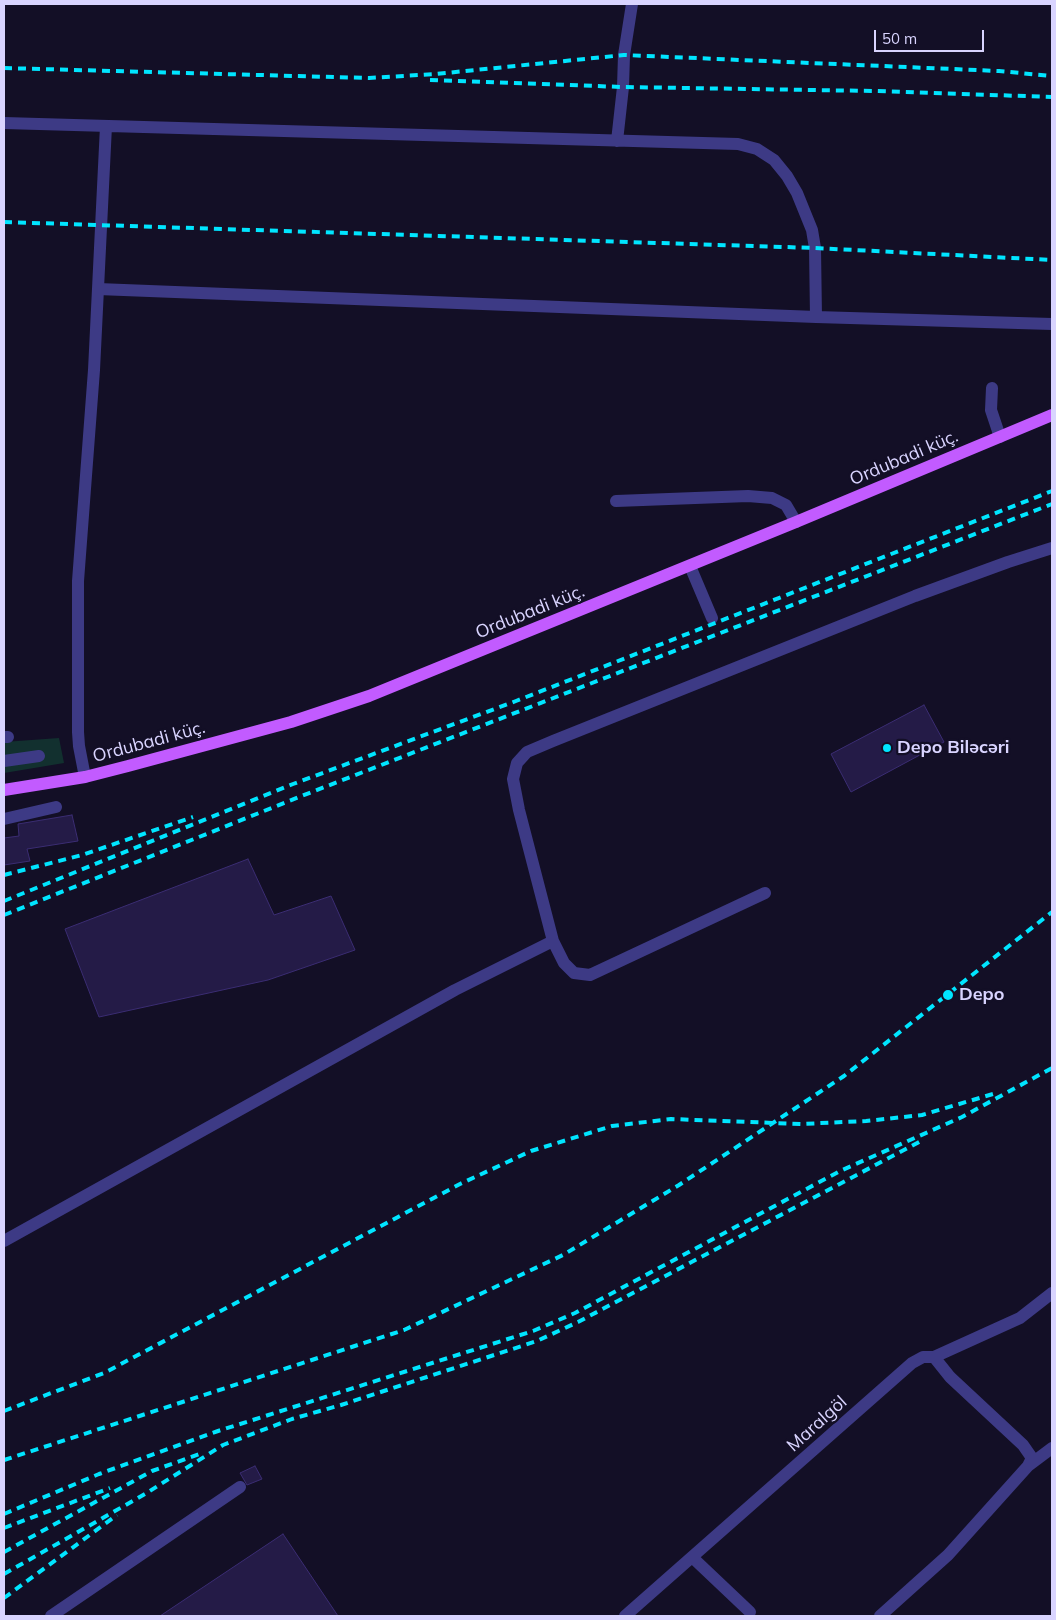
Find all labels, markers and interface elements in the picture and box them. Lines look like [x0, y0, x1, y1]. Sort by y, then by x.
scale bar [876, 20, 986, 52]
text: 50 m [882, 29, 917, 48]
street label: Ordubadi küç. [847, 425, 961, 491]
street label: Ordubadi küç. [472, 580, 588, 644]
street label: Ordubadi küç. [90, 717, 208, 767]
place label: Depo Biləcəri [897, 737, 1010, 759]
marker: Depo Biləcəri [881, 742, 893, 754]
place label: Depo [959, 984, 1004, 1006]
marker: Depo [941, 988, 955, 1002]
street label: Maralgöl [783, 1391, 851, 1457]

